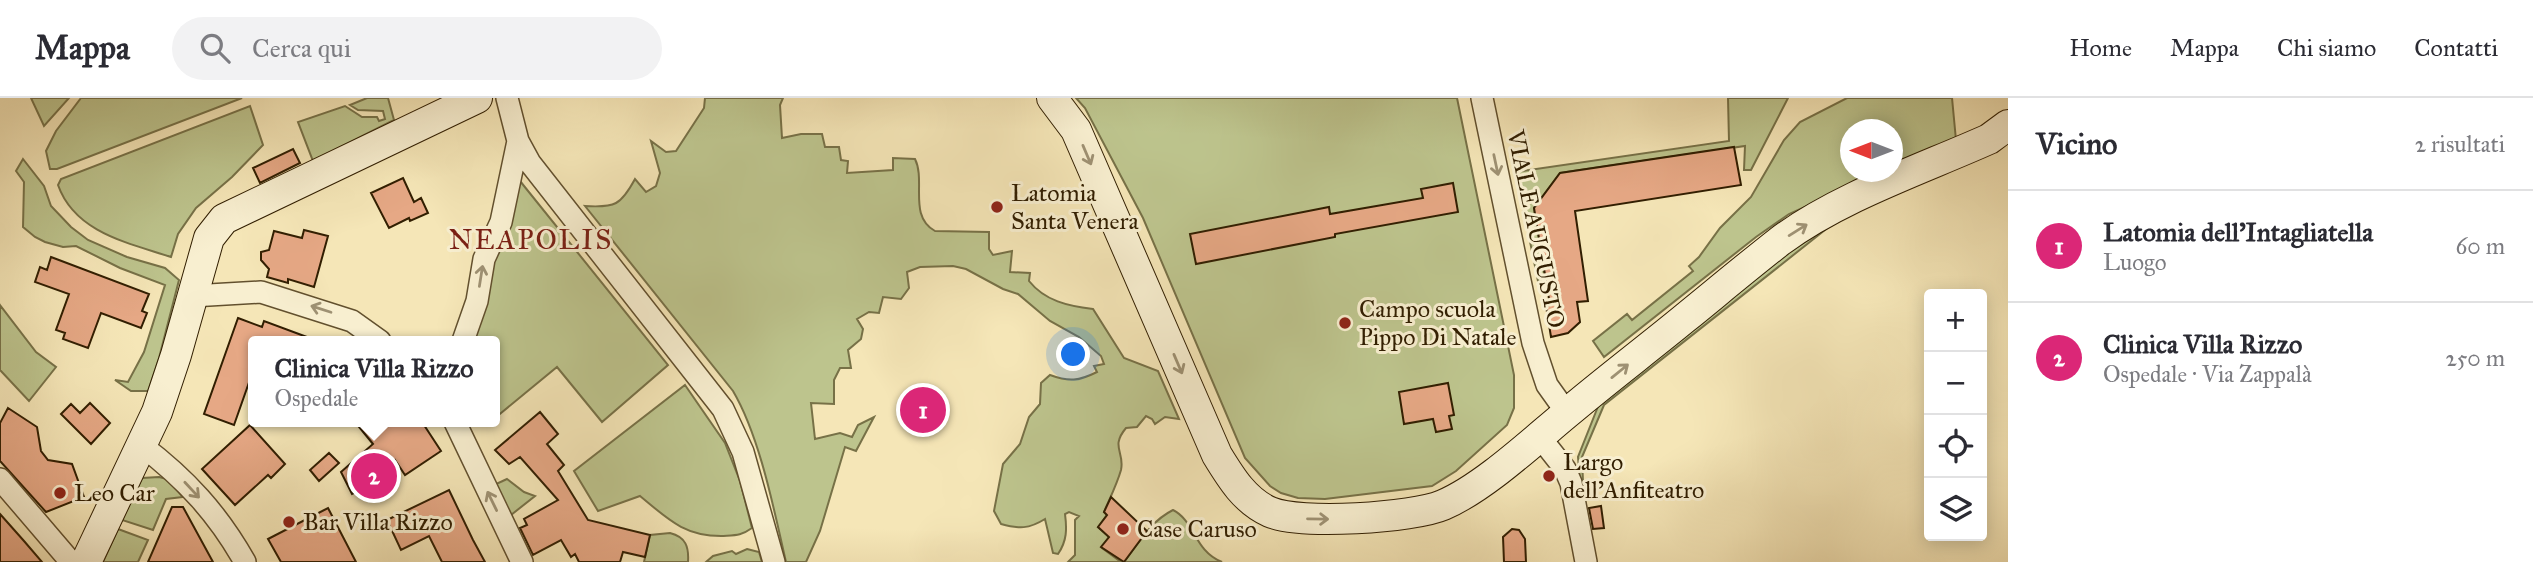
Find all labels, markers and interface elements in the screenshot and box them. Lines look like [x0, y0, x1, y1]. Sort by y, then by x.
search box [172, 17, 662, 80]
text: Mappa [35, 28, 130, 68]
icon: search [196, 29, 234, 67]
text: Cerca qui [252, 32, 351, 64]
text: Home [2069, 33, 2132, 63]
text: Mappa [2170, 33, 2239, 63]
text: Chi siamo [2277, 33, 2376, 63]
text: Contatti [2414, 33, 2498, 63]
north arrow [1840, 119, 1903, 182]
street label: VIALE AUGUSTO [1500, 126, 1572, 331]
text: Vicino [2036, 126, 2117, 162]
text: 2 risultati [2415, 130, 2505, 158]
one-way arrow [1081, 144, 1094, 166]
one-way arrow [1489, 153, 1503, 176]
place label: Latomia Santa Venera [1011, 178, 1140, 236]
marker: Latomia Santa Venera [989, 199, 1005, 215]
text: Latomia dell'Intagliatella [2103, 216, 2373, 248]
district label: NEAPOLIS [449, 222, 613, 257]
one-way arrow [1788, 222, 1808, 236]
text: 1 [2054, 232, 2064, 260]
text: 60 m [2456, 232, 2505, 260]
text: Luogo [2103, 248, 2167, 276]
one-way arrow [475, 265, 488, 288]
map controls [1924, 289, 1987, 541]
button: + [1924, 289, 1987, 352]
place label: Campo scuola Pippo Di Natale [1359, 294, 1517, 352]
one-way arrow [310, 302, 332, 314]
marker: Campo scuola Pippo Di Natale [1337, 315, 1353, 331]
text: Clinica Villa Rizzo [2103, 328, 2302, 360]
popup [248, 336, 500, 427]
your location [1056, 337, 1090, 371]
text: 2 [2053, 344, 2065, 372]
text: 250 m [2445, 344, 2505, 372]
text: Clinica Villa Rizzo [274, 352, 474, 384]
button: − [1924, 352, 1987, 415]
one-way arrow [1172, 353, 1185, 374]
text: Ospedale · Via Zappalà [2103, 360, 2312, 388]
one-way arrow [1611, 363, 1629, 378]
text: Ospedale [274, 384, 358, 412]
pin: 1 [900, 384, 946, 436]
button: locate [1924, 415, 1987, 478]
place label: Largo dell'Anfiteatro [1563, 447, 1704, 505]
pin: 2 [351, 450, 397, 502]
marker: Largo dell'Anfiteatro [1541, 468, 1557, 484]
place label: Leo Car [74, 478, 155, 508]
button: layers [1924, 478, 1987, 541]
one-way arrow [184, 482, 201, 499]
marker: Leo Car [52, 485, 68, 501]
one-way arrow [485, 491, 498, 512]
place label: Bar Villa Rizzo [303, 507, 453, 537]
one-way arrow [1307, 512, 1330, 526]
marker: Bar Villa Rizzo [281, 514, 297, 530]
place label: Case Caruso [1137, 514, 1257, 544]
marker: Case Caruso [1115, 521, 1131, 537]

